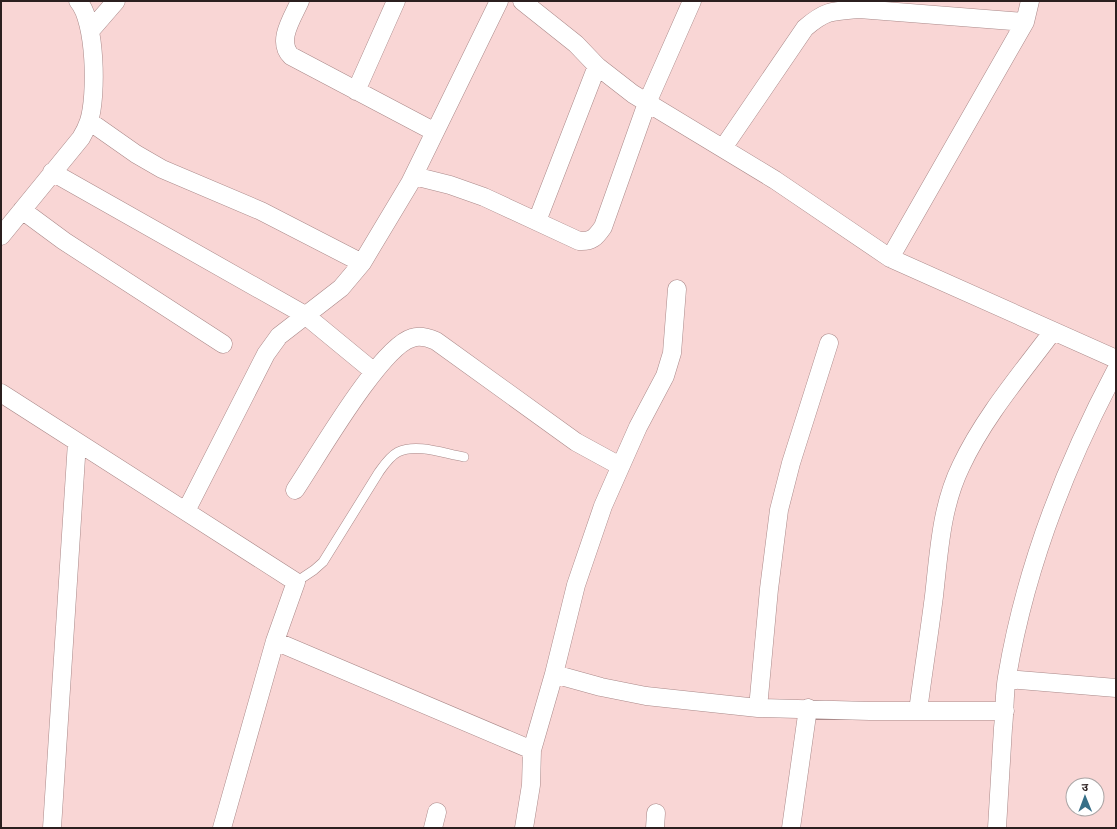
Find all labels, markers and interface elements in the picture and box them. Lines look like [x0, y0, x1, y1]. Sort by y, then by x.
north arrow [1065, 777, 1105, 817]
text: उ [1082, 781, 1089, 794]

